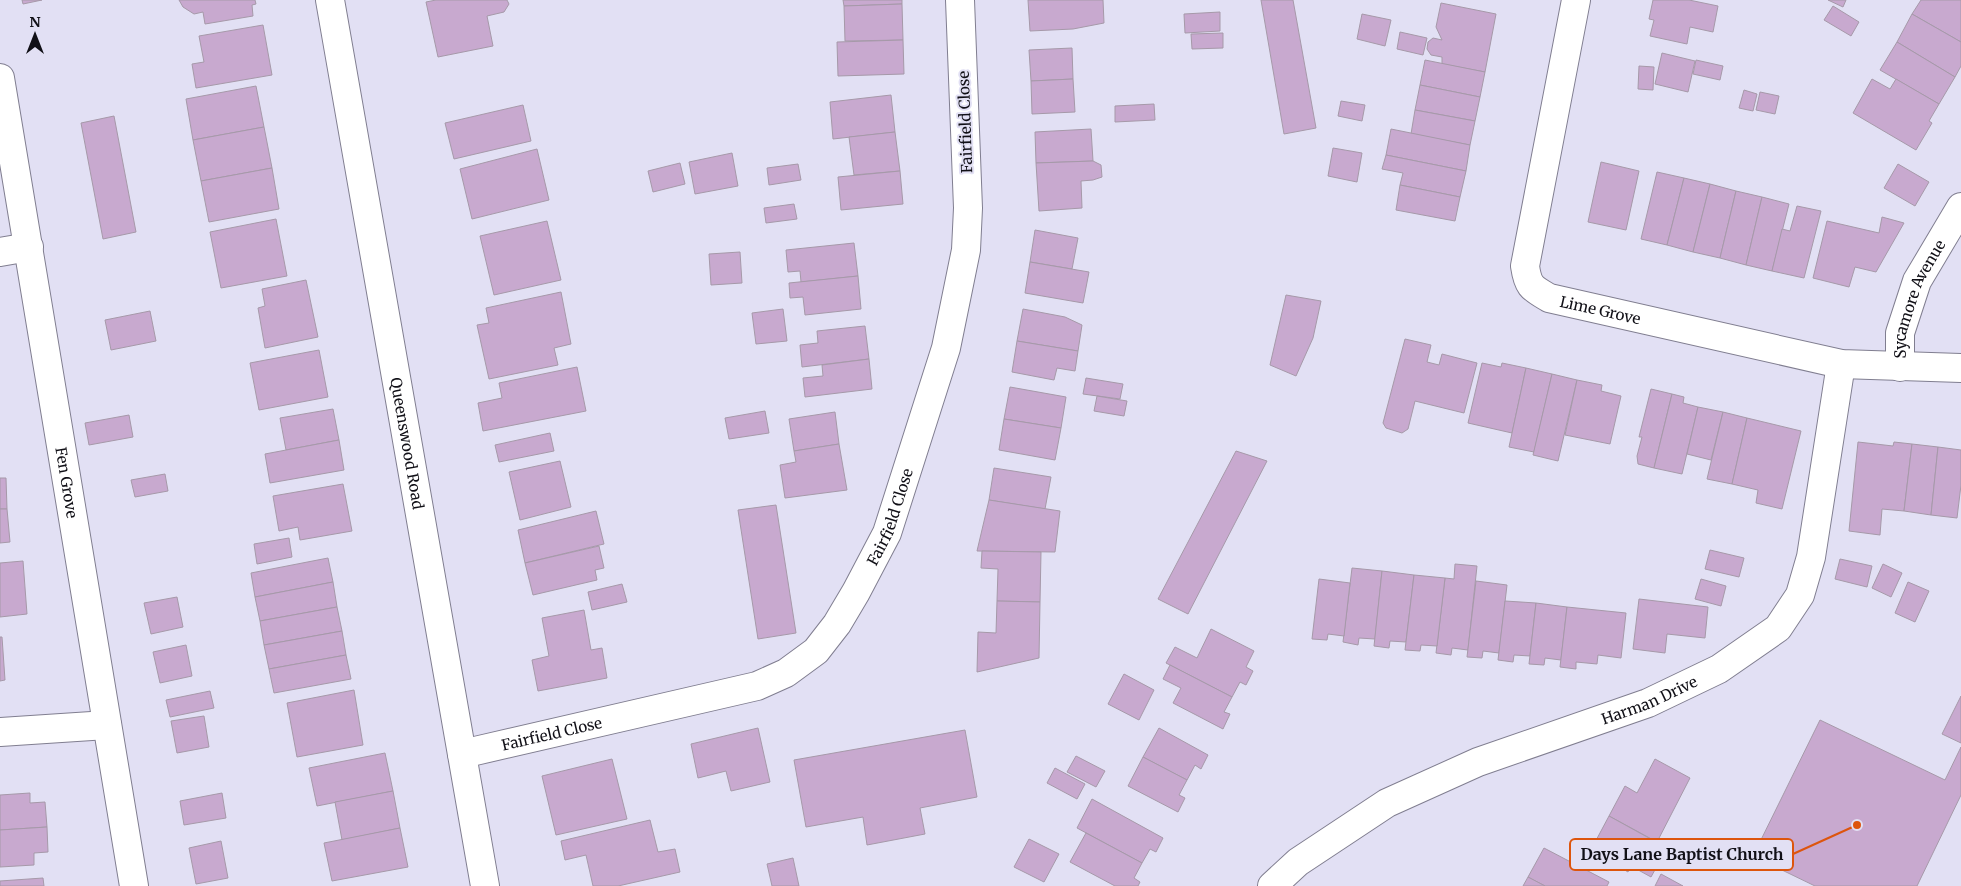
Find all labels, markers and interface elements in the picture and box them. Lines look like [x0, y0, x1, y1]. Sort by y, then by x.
north arrow [10, 10, 60, 60]
text: N [29, 13, 41, 31]
street label: Fairfield Close [954, 70, 976, 173]
street label: Sycamore Avenue [1891, 236, 1949, 358]
street label: Lime Grove [1558, 291, 1643, 328]
street label: Queenswood Road [387, 376, 428, 511]
street label: Fen Grove [52, 445, 82, 520]
street label: Fairfield Close [862, 466, 917, 568]
street label: Harman Drive [1599, 671, 1700, 728]
street label: Fairfield Close [500, 713, 604, 754]
callout: Days Lane Baptist Church [1570, 839, 1793, 870]
text: Days Lane Baptist Church [1581, 844, 1784, 864]

